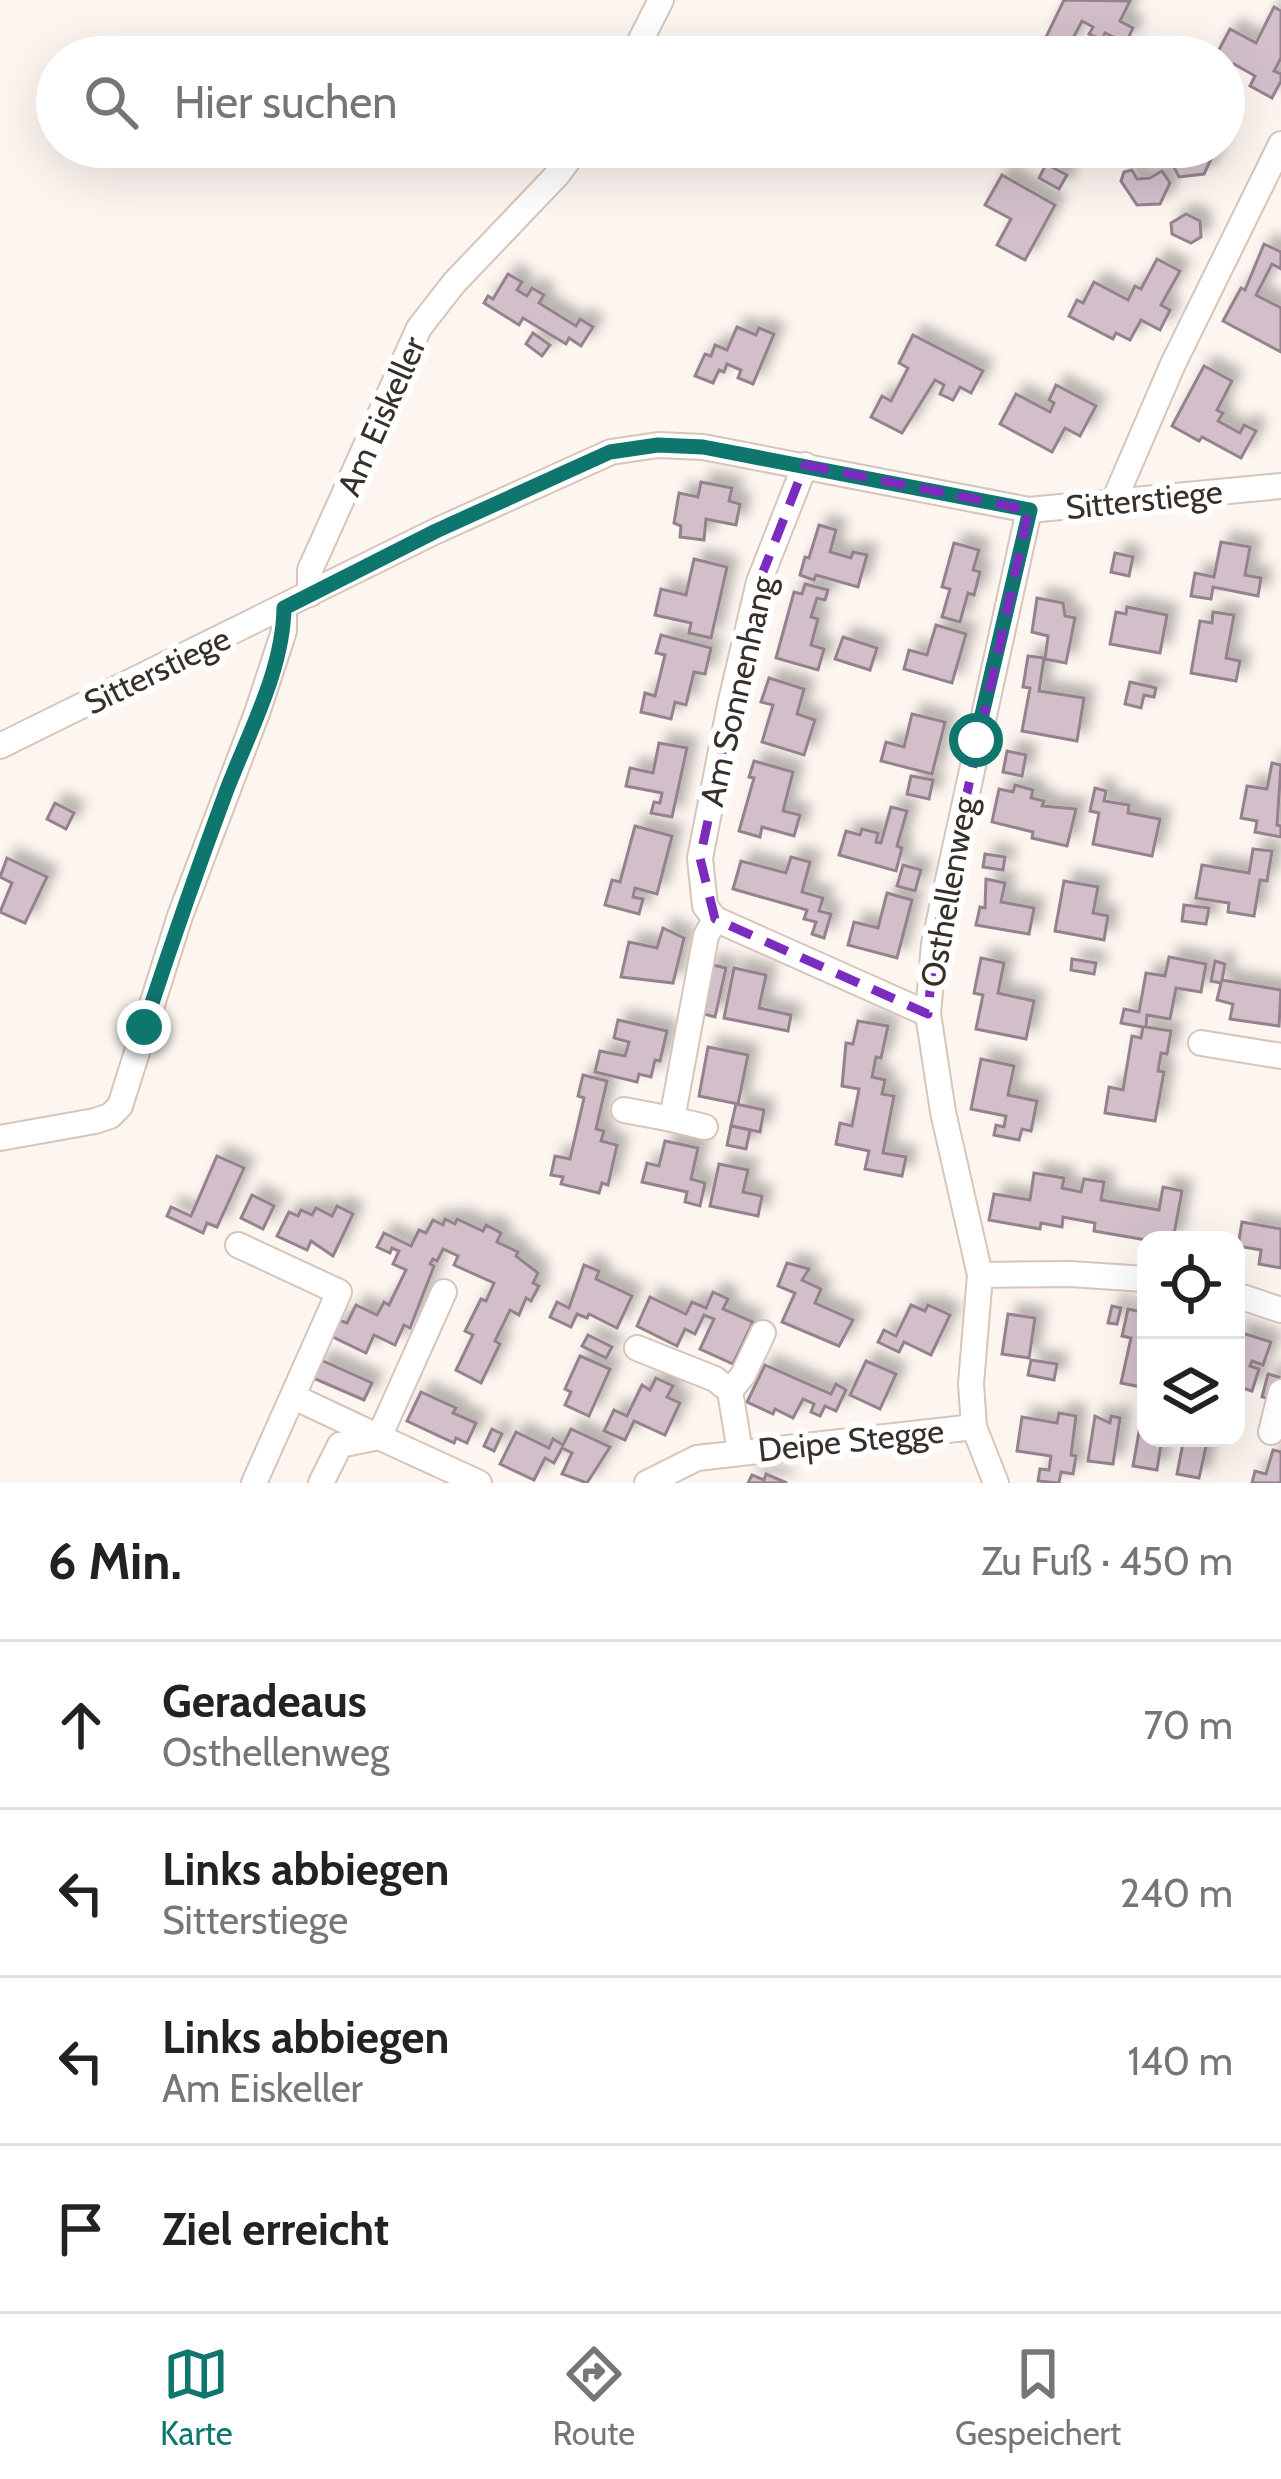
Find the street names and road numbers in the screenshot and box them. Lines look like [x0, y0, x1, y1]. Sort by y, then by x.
street label: Am Eiskeller [328, 330, 434, 502]
street label: Sitterstiege [1064, 471, 1224, 527]
street label: Am Sonnenhang [691, 571, 783, 810]
street label: Sitterstiege [77, 617, 237, 723]
street label: Osthellenweg [912, 793, 984, 990]
street label: Deipe Stegge [756, 1410, 946, 1470]

